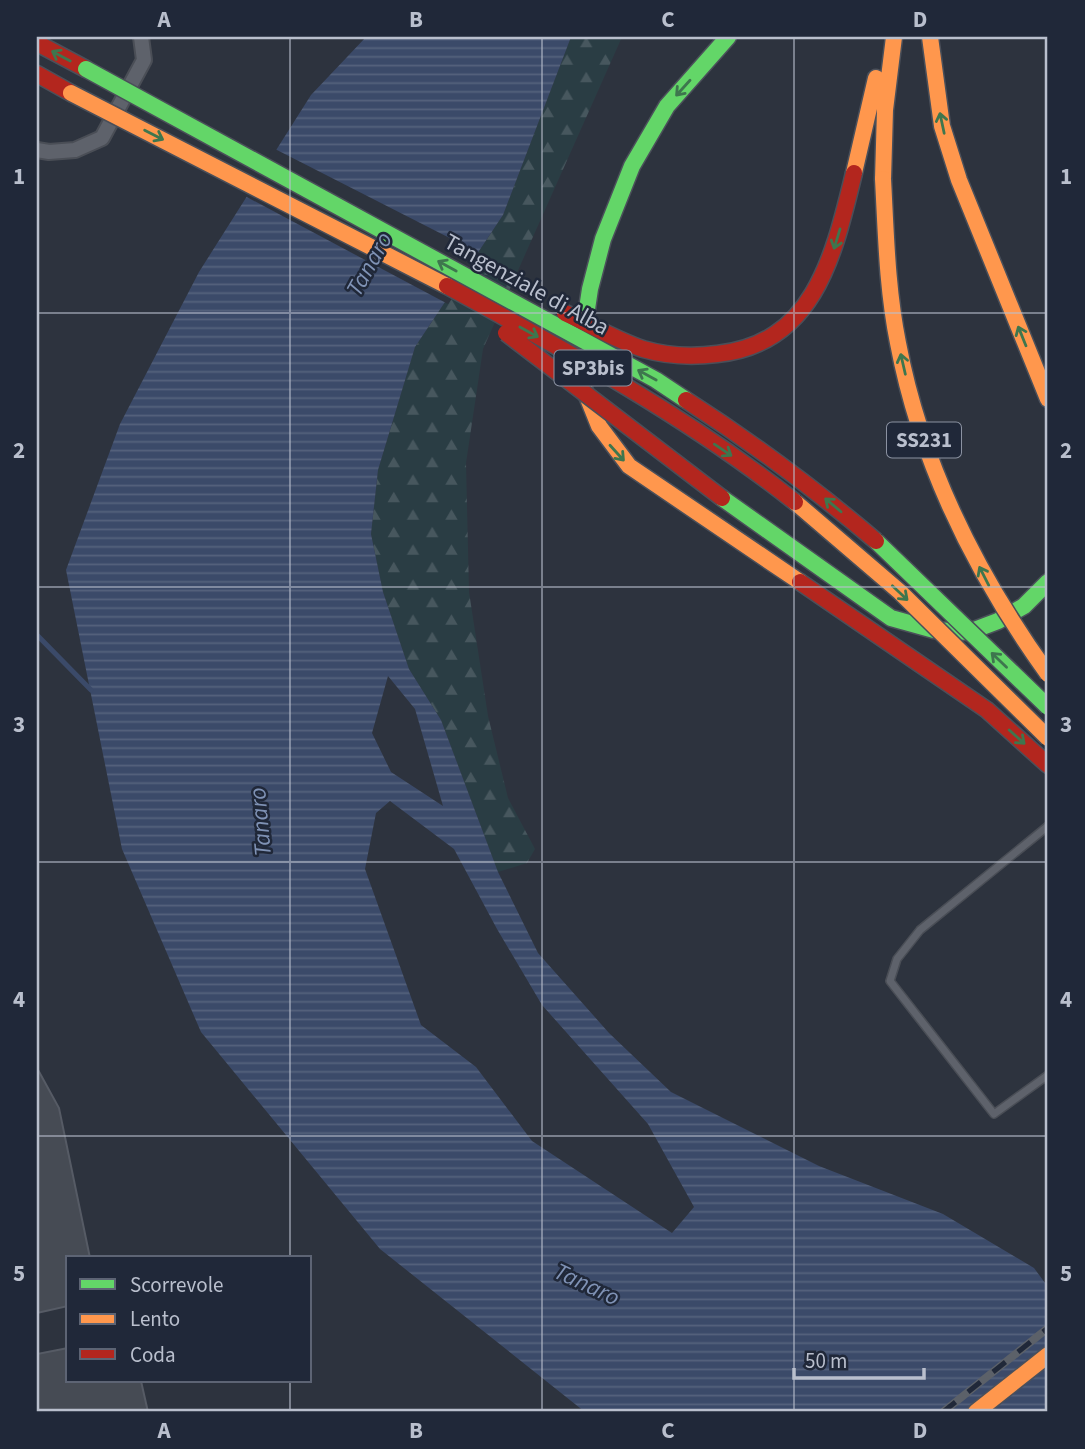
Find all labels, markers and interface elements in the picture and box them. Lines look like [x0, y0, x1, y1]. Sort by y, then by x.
text: A [156, 3, 171, 36]
text: B [409, 3, 423, 36]
text: C [661, 3, 675, 36]
text: D [913, 3, 927, 36]
one-way arrow [52, 49, 72, 63]
one-way arrow [675, 79, 691, 97]
one-way arrow [935, 112, 948, 135]
one-way arrow [143, 129, 164, 142]
text: 1 [13, 160, 25, 193]
text: 1 [1060, 160, 1072, 193]
street label: Tangenziale di Alba [438, 225, 615, 344]
water label: Tanaro [337, 226, 402, 303]
one-way arrow [830, 227, 843, 249]
one-way arrow [437, 259, 458, 272]
one-way arrow [1015, 325, 1028, 347]
one-way arrow [518, 326, 539, 339]
road number: SP3bis [554, 350, 632, 386]
one-way arrow [896, 353, 910, 376]
one-way arrow [637, 367, 658, 381]
road number: SS231 [887, 422, 961, 458]
text: 2 [13, 434, 25, 467]
text: 2 [1060, 434, 1072, 467]
one-way arrow [713, 443, 733, 457]
one-way arrow [609, 444, 625, 462]
one-way arrow [824, 497, 842, 513]
one-way arrow [976, 566, 990, 587]
one-way arrow [891, 585, 909, 601]
one-way arrow [991, 652, 1008, 669]
text: 3 [13, 708, 25, 741]
text: 3 [1060, 708, 1072, 741]
one-way arrow [1008, 729, 1026, 745]
water label: Tanaro [240, 786, 281, 858]
text: 4 [13, 983, 25, 1016]
text: 4 [1060, 983, 1072, 1016]
water label: Tanaro [548, 1254, 626, 1315]
legend [66, 1256, 312, 1382]
text: 5 [13, 1257, 25, 1290]
text: 5 [1060, 1257, 1072, 1290]
text: Scorrevole [130, 1270, 224, 1300]
text: Lento [130, 1304, 180, 1334]
scale bar [794, 1337, 924, 1381]
text: Coda [130, 1340, 176, 1370]
text: 50 m [805, 1346, 847, 1376]
text: A [156, 1414, 171, 1447]
text: B [409, 1414, 423, 1447]
text: C [661, 1414, 675, 1447]
text: D [913, 1414, 927, 1447]

